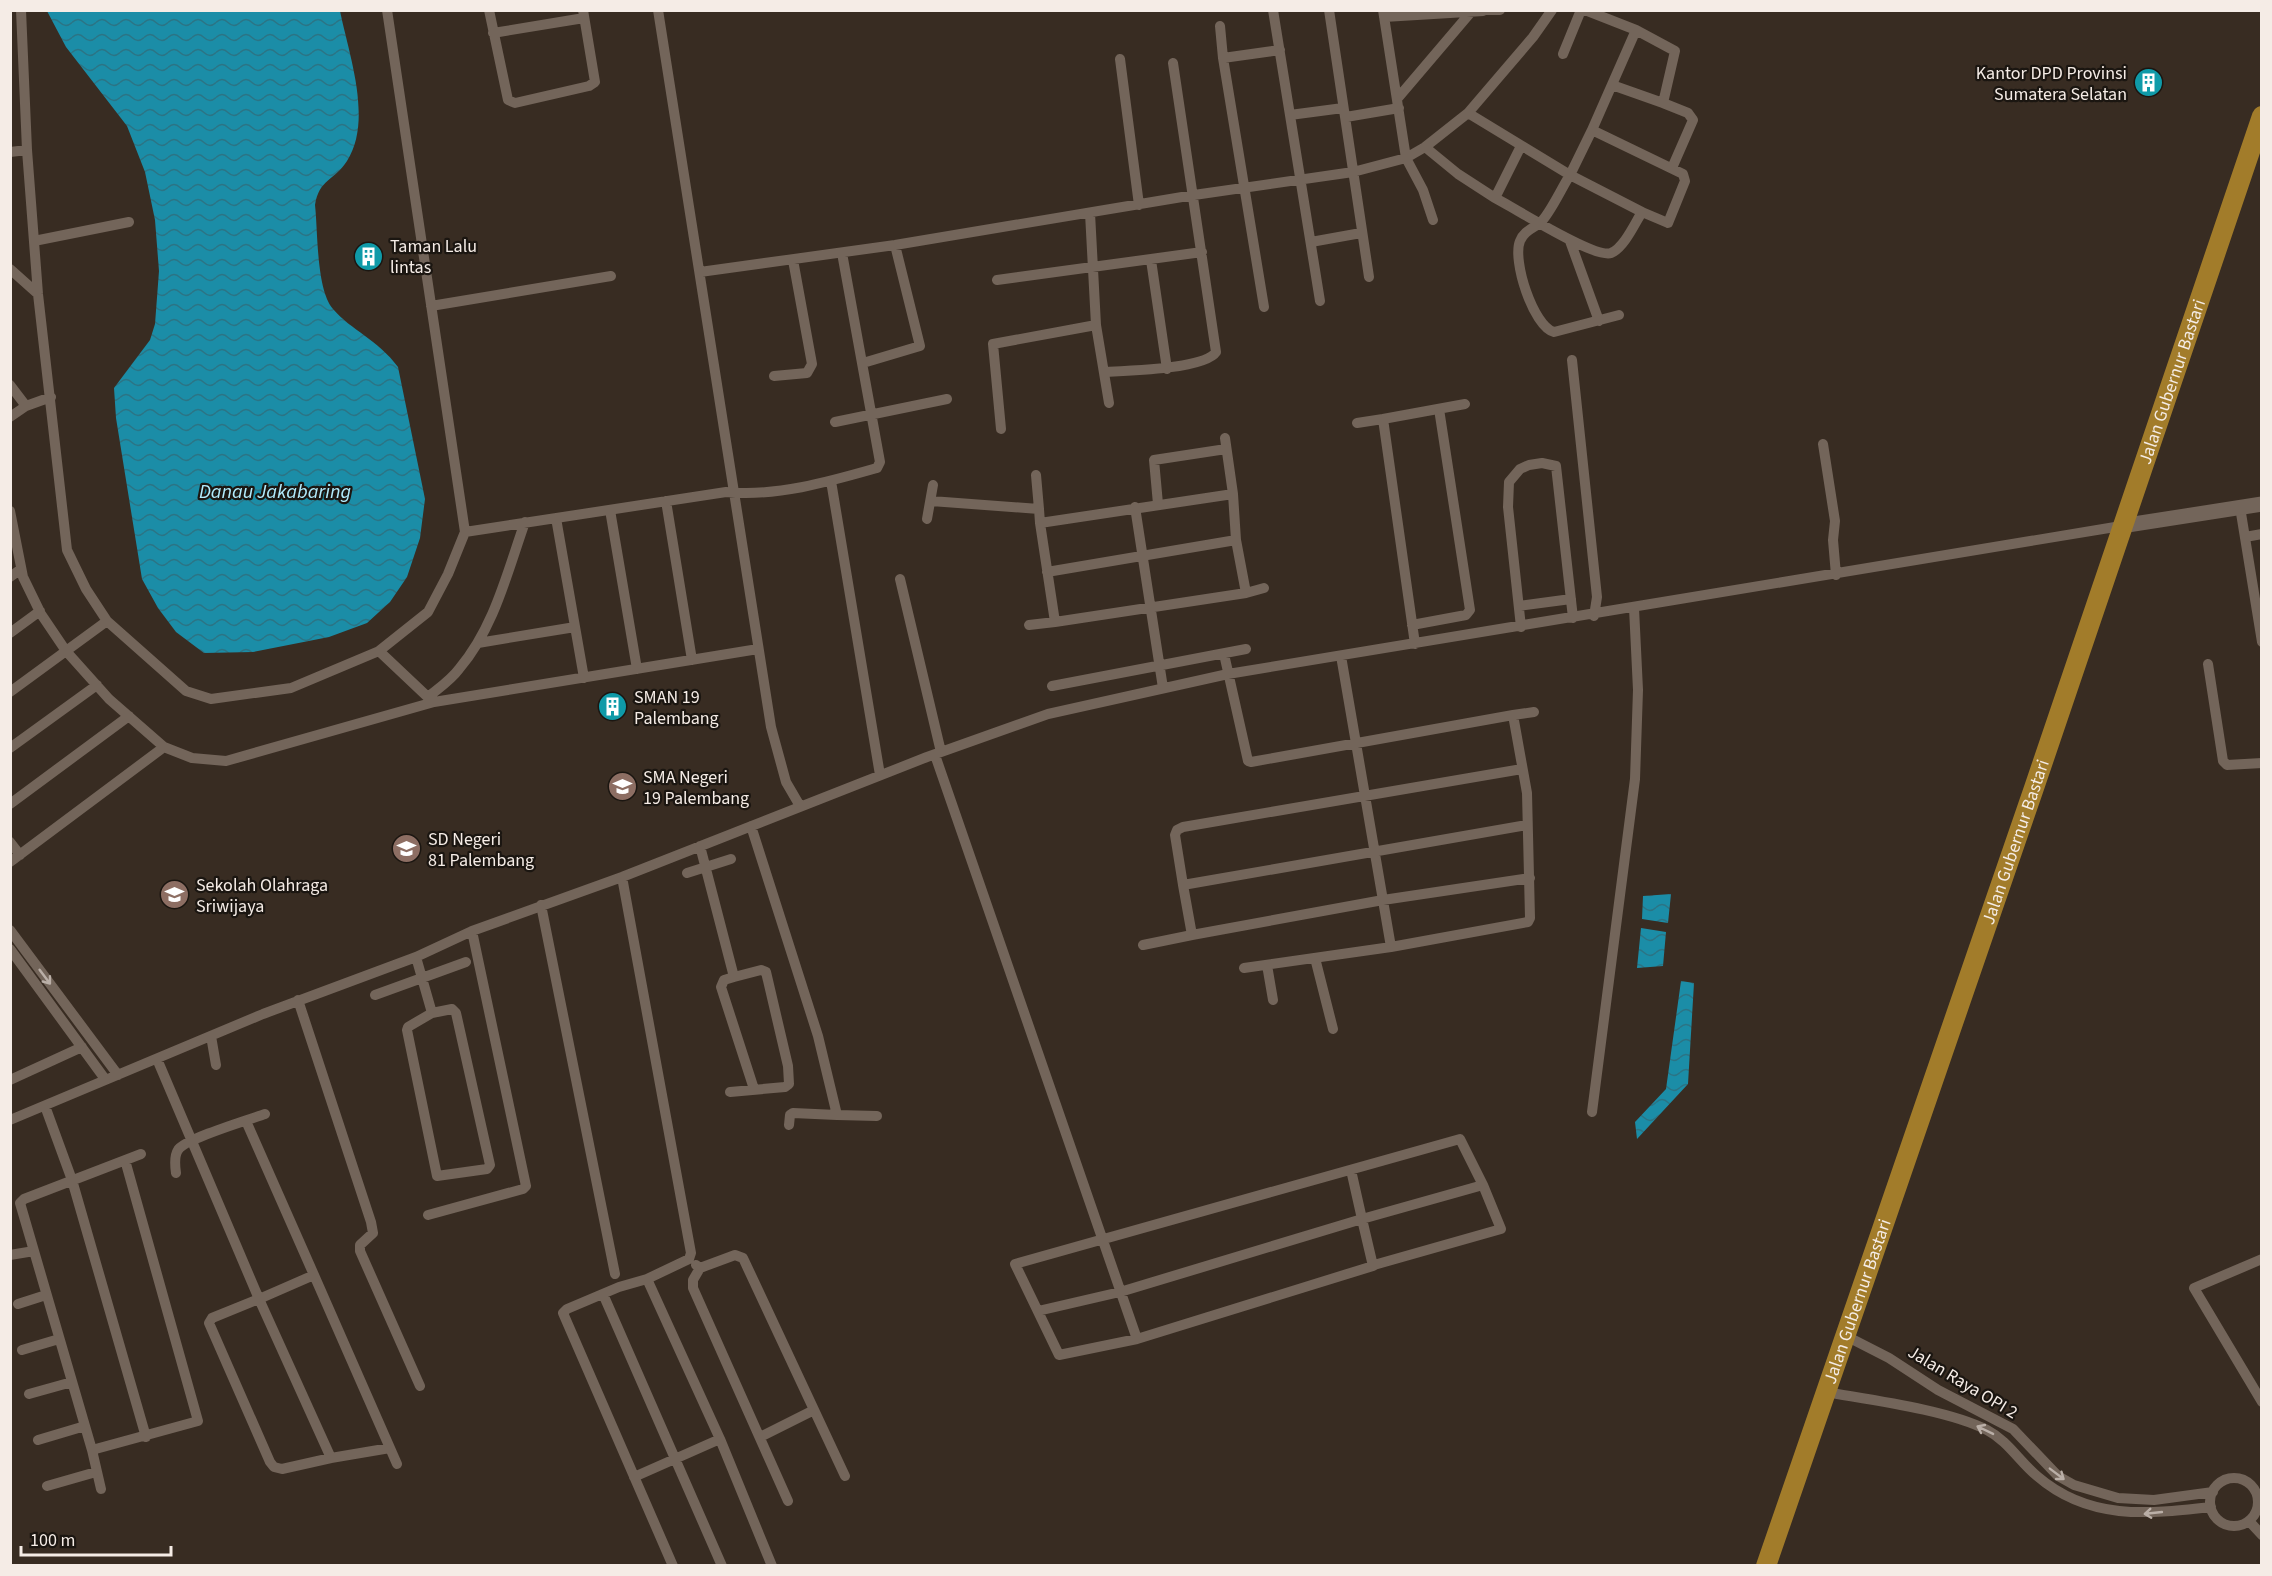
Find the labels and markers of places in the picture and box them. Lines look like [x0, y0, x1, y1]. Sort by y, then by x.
place label: Kantor DPD Provinsi Sumatera Selatan [1976, 61, 2127, 107]
building icon: Kantor DPD Provinsi Sumatera Selatan [2132, 67, 2164, 99]
place label: Taman Lalu lintas [390, 234, 477, 280]
building icon: Taman Lalu lintas [353, 240, 385, 272]
place label: SMAN 19 Palembang [634, 685, 719, 731]
building icon: SMAN 19 Palembang [597, 691, 629, 723]
place label: SMA Negeri 19 Palembang [643, 765, 749, 811]
school or university icon: SMA Negeri 19 Palembang [606, 771, 638, 803]
place label: SD Negeri 81 Palembang [428, 827, 534, 873]
school or university icon: SD Negeri 81 Palembang [391, 833, 423, 865]
place label: Sekolah Olahraga Sriwijaya [196, 873, 328, 919]
school or university icon: Sekolah Olahraga Sriwijaya [159, 879, 191, 911]

